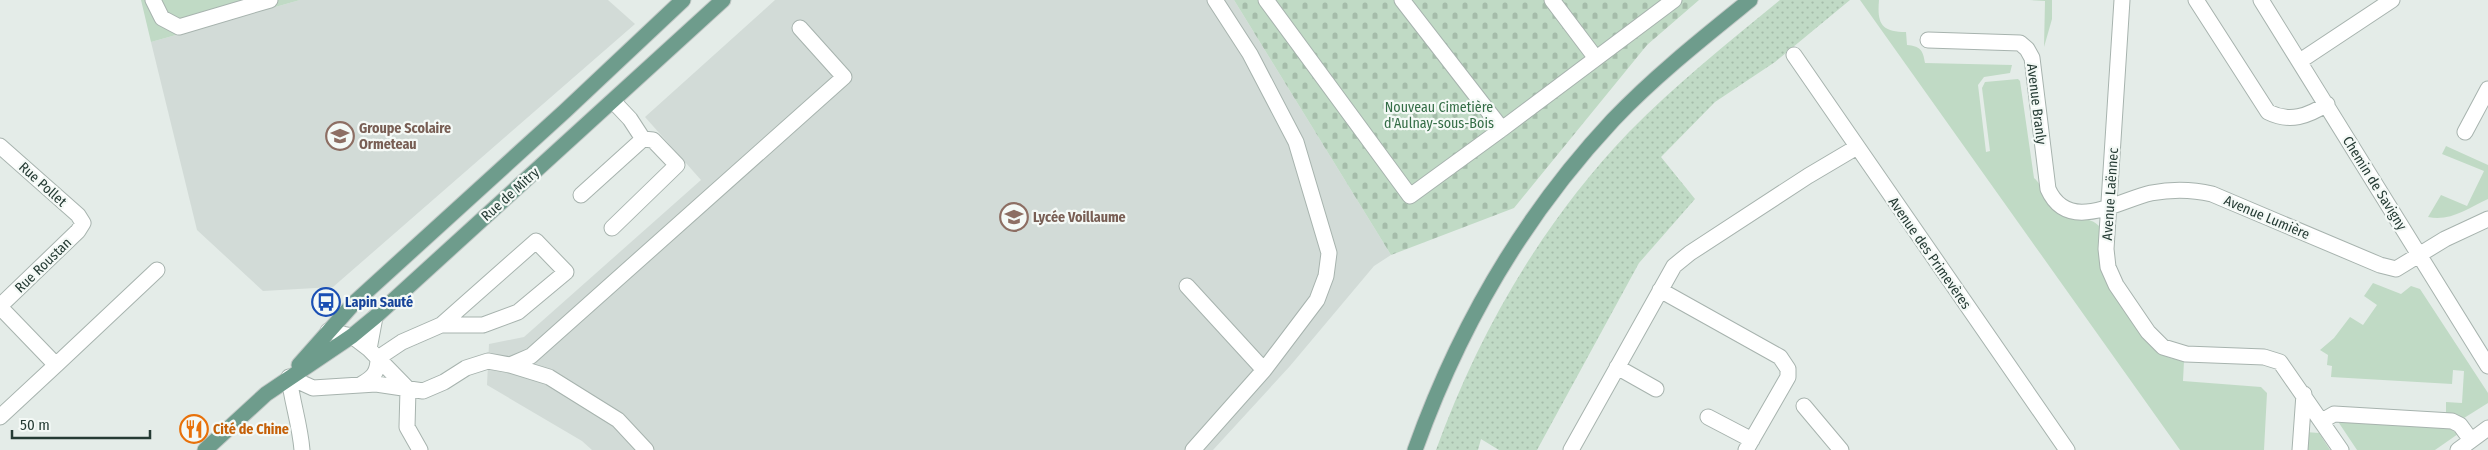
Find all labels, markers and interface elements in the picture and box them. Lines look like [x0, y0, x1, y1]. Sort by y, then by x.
street label: Avenue Branly [2023, 63, 2050, 146]
park label: Nouveau Cimetière d'Aulnay-sous-Bois [1384, 99, 1494, 132]
place label: Groupe Scolaire Ormeteau [359, 120, 451, 153]
school or university icon: Groupe Scolaire Ormeteau [325, 121, 355, 151]
street label: Chemin de Savigny [2339, 133, 2411, 234]
street label: Avenue Laënnec [2099, 147, 2122, 241]
street label: Rue Pollet [15, 159, 70, 210]
street label: Rue de Mitry [478, 163, 543, 225]
street label: Avenue Lumière [2221, 192, 2312, 243]
street label: Avenue des Primevères [1885, 194, 1975, 312]
school or university icon: Lycée Voillaume [999, 202, 1029, 232]
place label: Lycée Voillaume [1033, 209, 1126, 226]
street label: Rue Roustan [12, 234, 75, 296]
bus stop icon: Lapin Sauté [311, 287, 341, 317]
place label: Lapin Sauté [345, 294, 413, 311]
scale bar [12, 408, 150, 440]
restaurant icon: Cité de Chine [179, 414, 209, 444]
text: 50 m [20, 416, 50, 434]
place label: Cité de Chine [213, 421, 289, 438]

